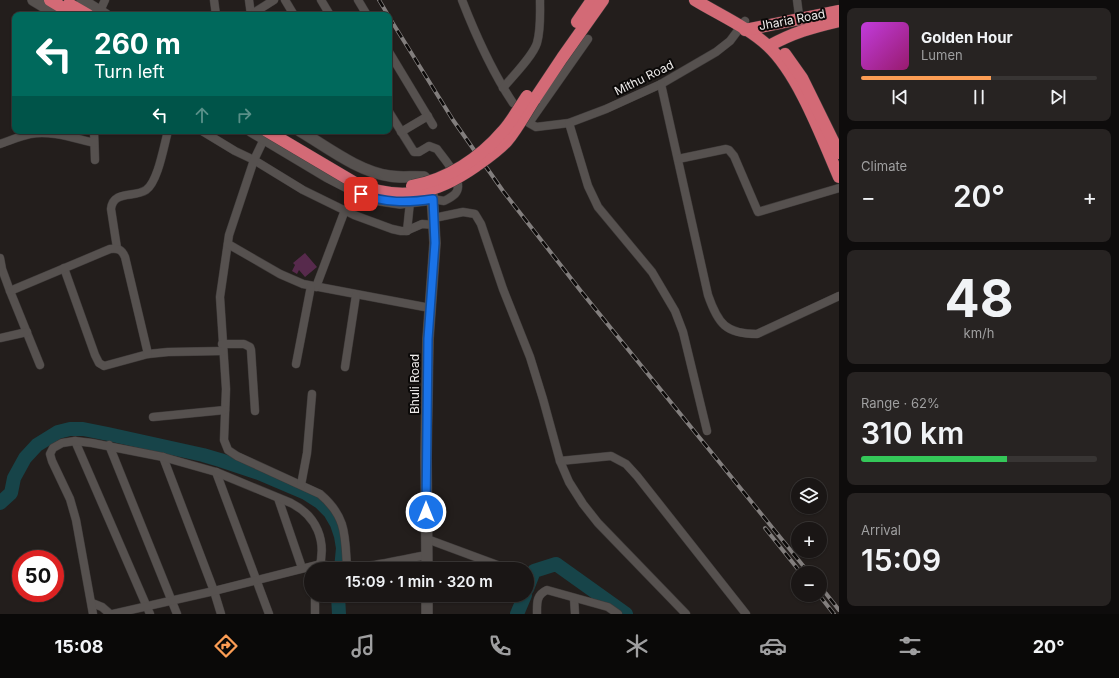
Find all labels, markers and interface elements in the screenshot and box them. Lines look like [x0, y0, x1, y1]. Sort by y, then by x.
street label: Jharia Road [757, 6, 826, 33]
text: 260 m [94, 27, 181, 61]
icon: left [28, 28, 80, 80]
text: Golden Hour [921, 28, 1013, 47]
text: Lumen [921, 47, 963, 63]
street label: Mithu Road [612, 57, 676, 98]
text: Turn left [94, 61, 164, 82]
icon: previous [889, 86, 911, 108]
icon: pause [968, 86, 990, 108]
icon: next [1047, 86, 1069, 108]
icon: left [149, 104, 171, 126]
icon: ahead [191, 104, 213, 126]
icon: right [233, 104, 255, 126]
text: Climate [861, 158, 907, 174]
pin [344, 177, 378, 211]
text: 20° [953, 178, 1005, 214]
icon: arrive [350, 183, 372, 205]
text: − [861, 184, 876, 210]
text: + [1082, 184, 1097, 210]
text: 48 [944, 267, 1014, 330]
text: km/h [964, 325, 994, 341]
street label: Bhuli Road [407, 354, 422, 414]
text: Range · 62% [861, 395, 940, 411]
text: 310 km [861, 415, 964, 451]
map controls [791, 478, 827, 602]
button: layers [791, 478, 827, 514]
position arrow [405, 491, 447, 533]
button: + [791, 522, 827, 558]
text: Arrival [861, 522, 901, 538]
text: 15:09 [861, 542, 941, 578]
speed limit sign: 50 [12, 550, 64, 602]
button: − [791, 566, 827, 602]
text: 15:09 · 1 min · 320 m [345, 572, 493, 591]
icon: directions [212, 632, 240, 660]
icon: music [349, 632, 377, 660]
icon: phone [486, 632, 514, 660]
icon: climate [623, 632, 651, 660]
icon: car [759, 632, 787, 660]
icon: filters [896, 632, 924, 660]
text: 15:08 [54, 636, 104, 657]
text: 20° [1033, 636, 1065, 657]

